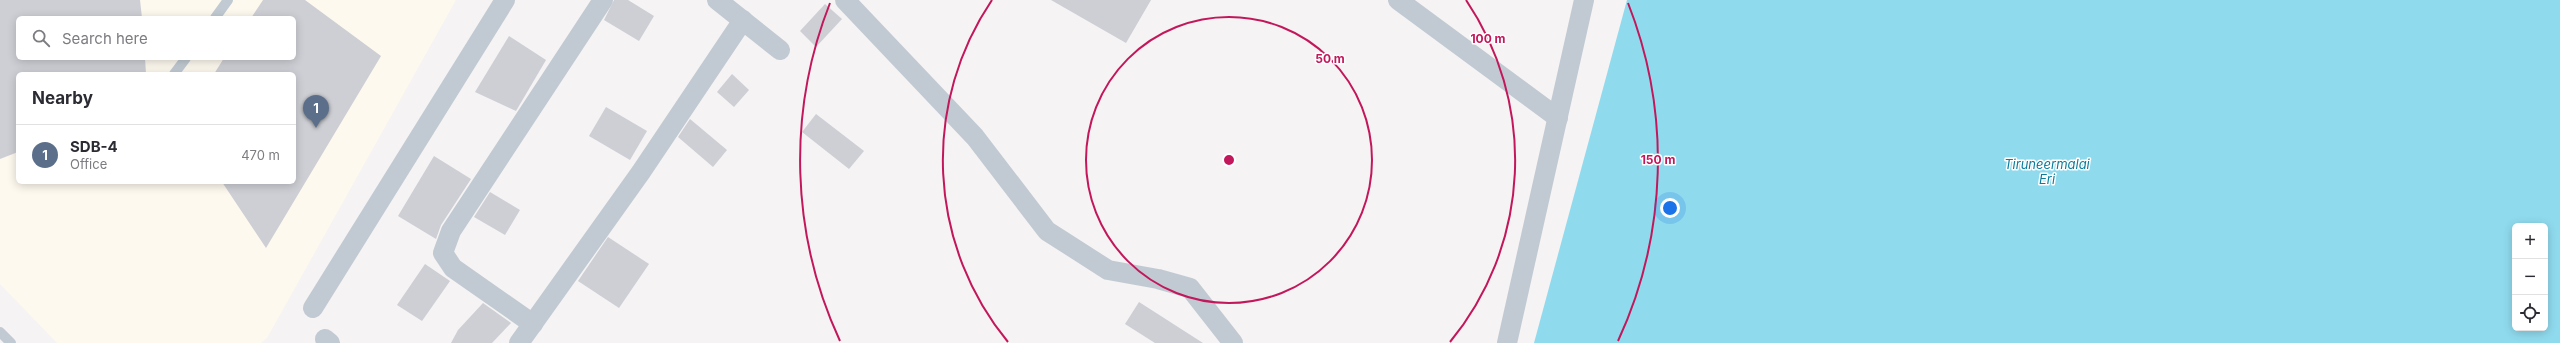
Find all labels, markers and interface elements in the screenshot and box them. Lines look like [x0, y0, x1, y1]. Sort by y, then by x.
search box [16, 16, 296, 60]
icon: search [30, 27, 52, 49]
text: Search here [62, 29, 148, 48]
text: 100 m [1470, 31, 1506, 46]
text: 50 m [1315, 51, 1345, 66]
text: Nearby [32, 88, 93, 108]
pin: 1 [303, 95, 329, 128]
text: SDB-4 [70, 137, 118, 156]
text: 1 [42, 147, 48, 163]
text: 470 m [241, 147, 280, 163]
text: 150 m [1641, 152, 1675, 167]
centre of rings [1222, 153, 1236, 167]
text: Office [70, 156, 107, 172]
water label: Tiruneermalai Eri [2004, 156, 2091, 187]
your location [1660, 198, 1680, 218]
map controls [2512, 223, 2548, 331]
button: + [2512, 223, 2548, 259]
button: − [2512, 259, 2548, 295]
button: locate [2512, 295, 2548, 331]

